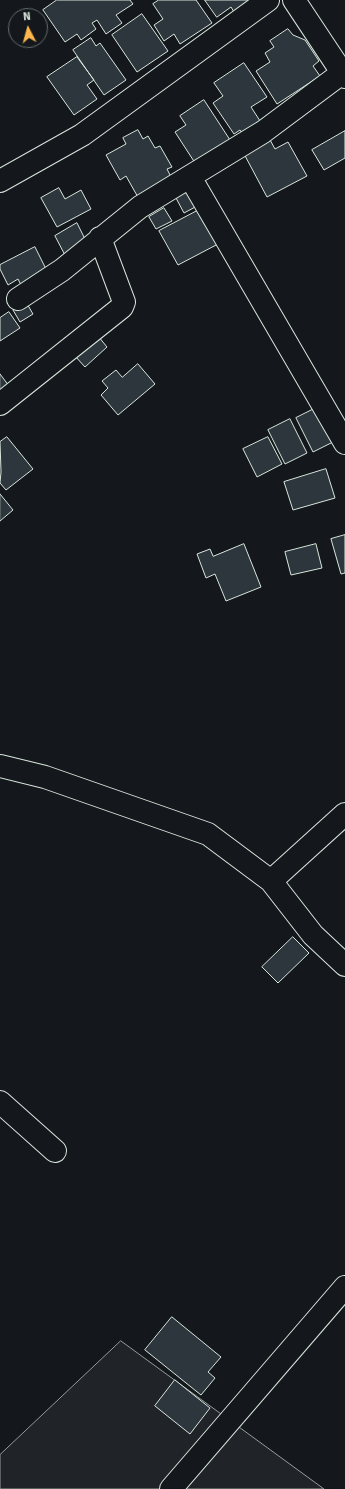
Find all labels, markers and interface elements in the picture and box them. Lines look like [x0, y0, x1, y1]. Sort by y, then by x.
north arrow [8, 8, 48, 48]
text: N [22, 10, 31, 23]

